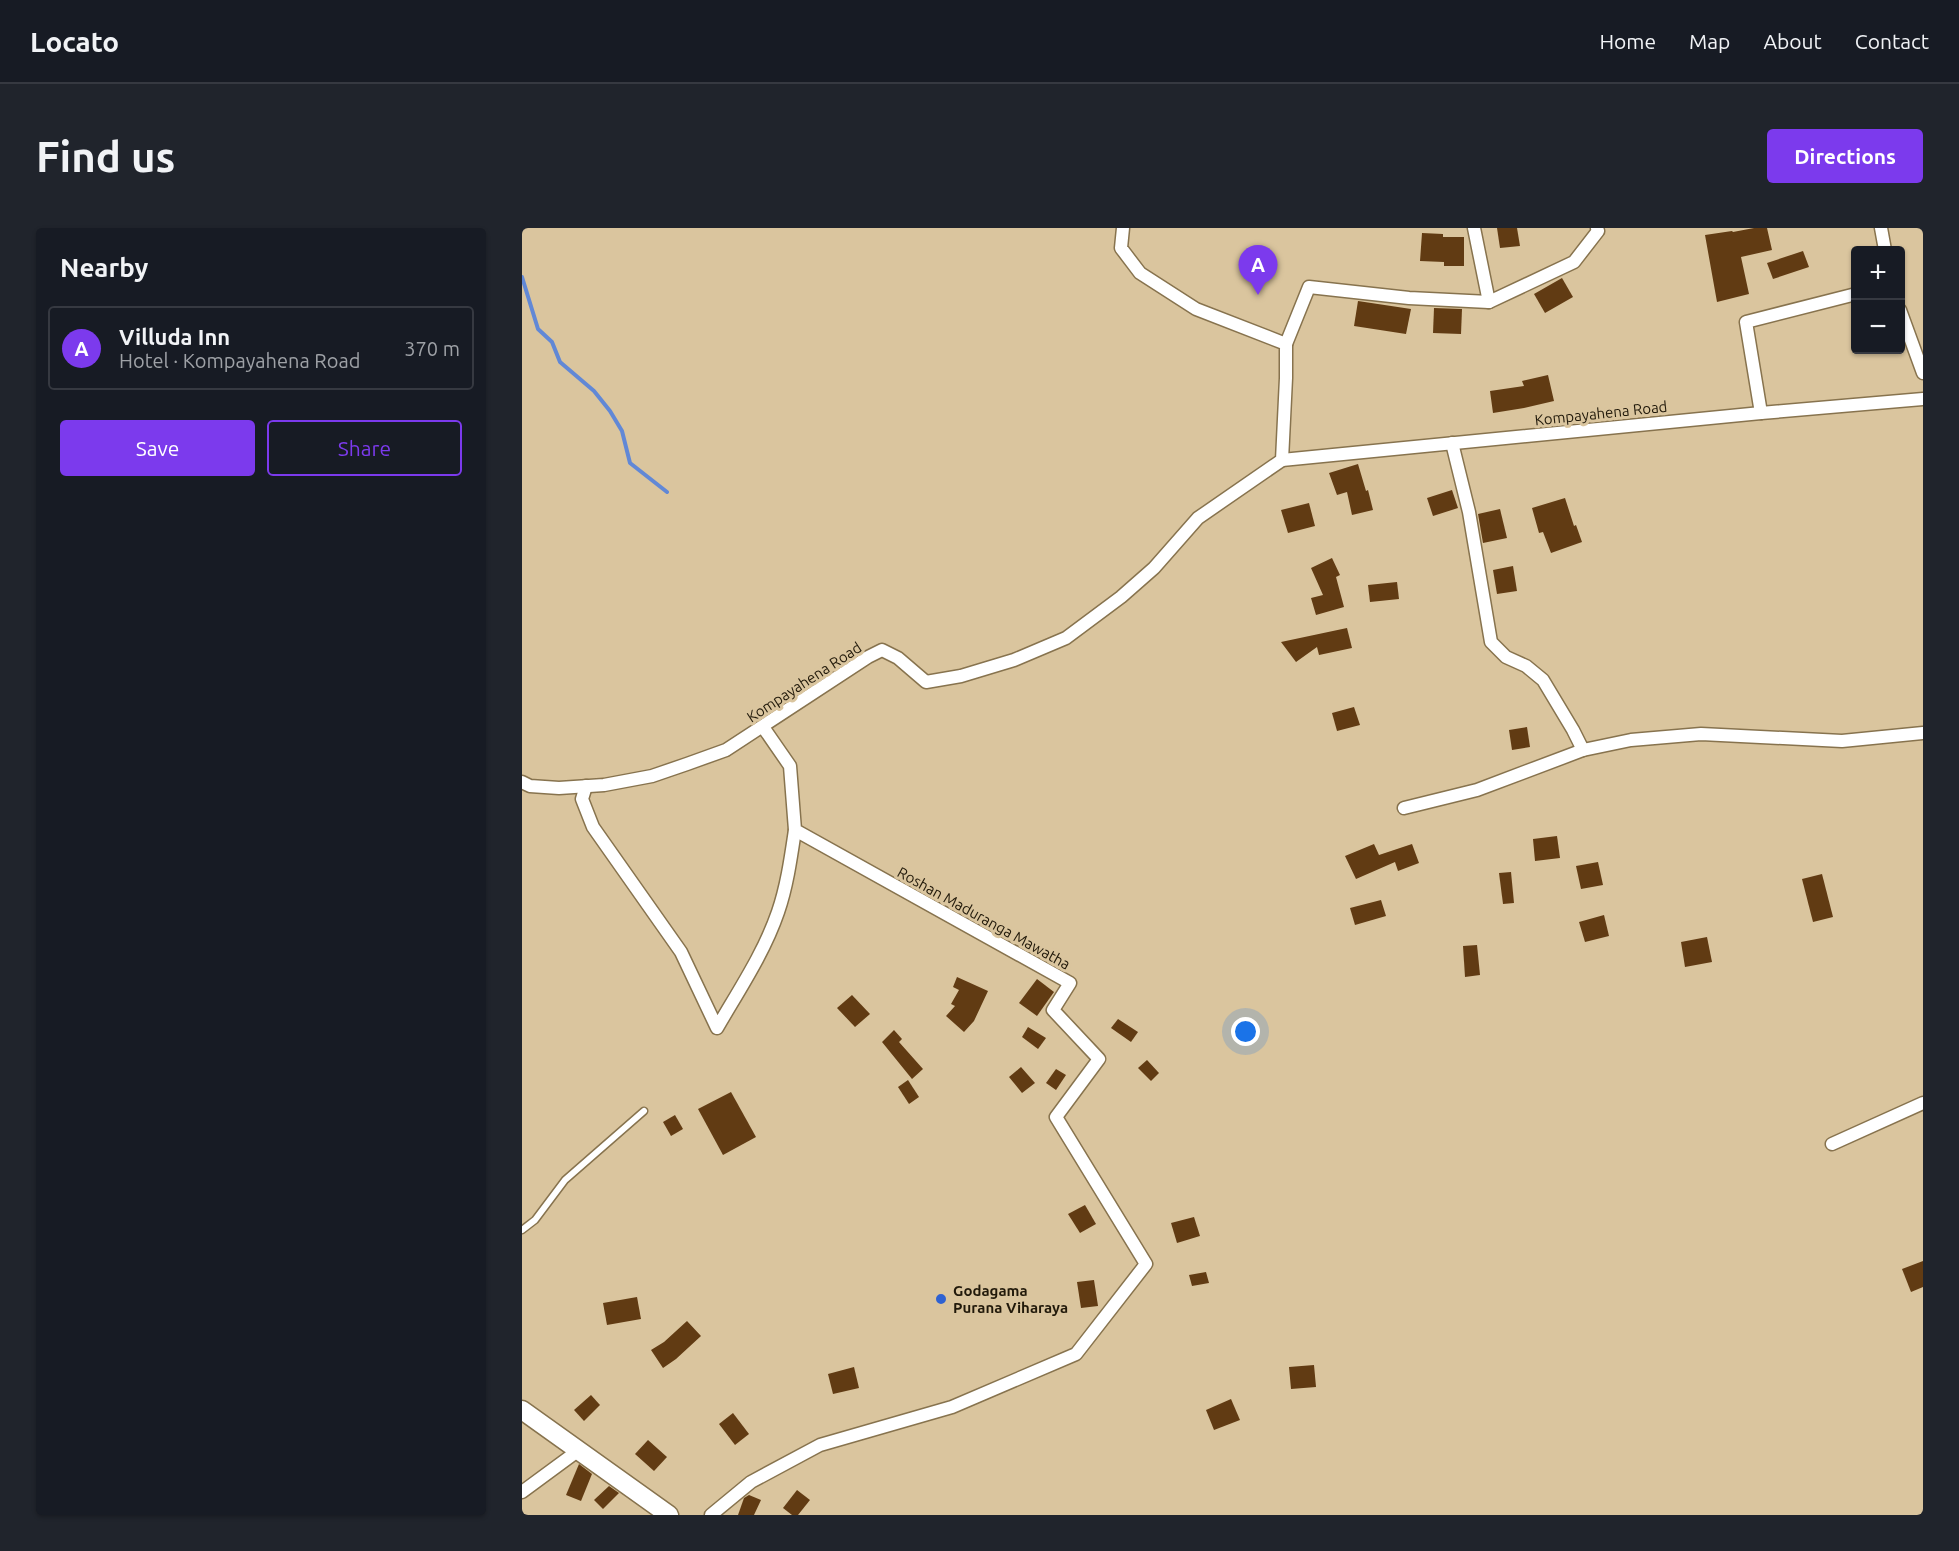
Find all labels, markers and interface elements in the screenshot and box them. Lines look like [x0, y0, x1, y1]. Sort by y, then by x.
text: Locato [30, 26, 119, 57]
text: Home [1599, 29, 1656, 53]
text: Map [1689, 29, 1730, 53]
text: About [1763, 29, 1822, 53]
text: Contact [1855, 29, 1929, 53]
button: Directions [1767, 129, 1923, 183]
text: Find us [36, 133, 175, 180]
pin: A [1238, 245, 1278, 295]
map controls [1851, 246, 1905, 354]
button: + [1851, 246, 1905, 300]
text: Nearby [60, 253, 148, 282]
button: − [1851, 300, 1905, 354]
text: Villuda Inn [119, 324, 230, 349]
text: A [74, 337, 89, 360]
text: 370 m [404, 337, 460, 360]
text: Hotel · Kompayahena Road [119, 349, 360, 372]
street label: Kompayahena Road [1534, 398, 1668, 428]
button: Save [60, 420, 255, 476]
button: Share [267, 420, 462, 476]
street label: Kompayahena Road [744, 639, 864, 725]
street label: Roshan Maduranga Mawatha [895, 863, 1073, 973]
your location [1231, 1017, 1260, 1046]
place label: Godagama Purana Viharaya [953, 1282, 1068, 1316]
marker: Godagama Purana Viharaya [934, 1292, 948, 1306]

